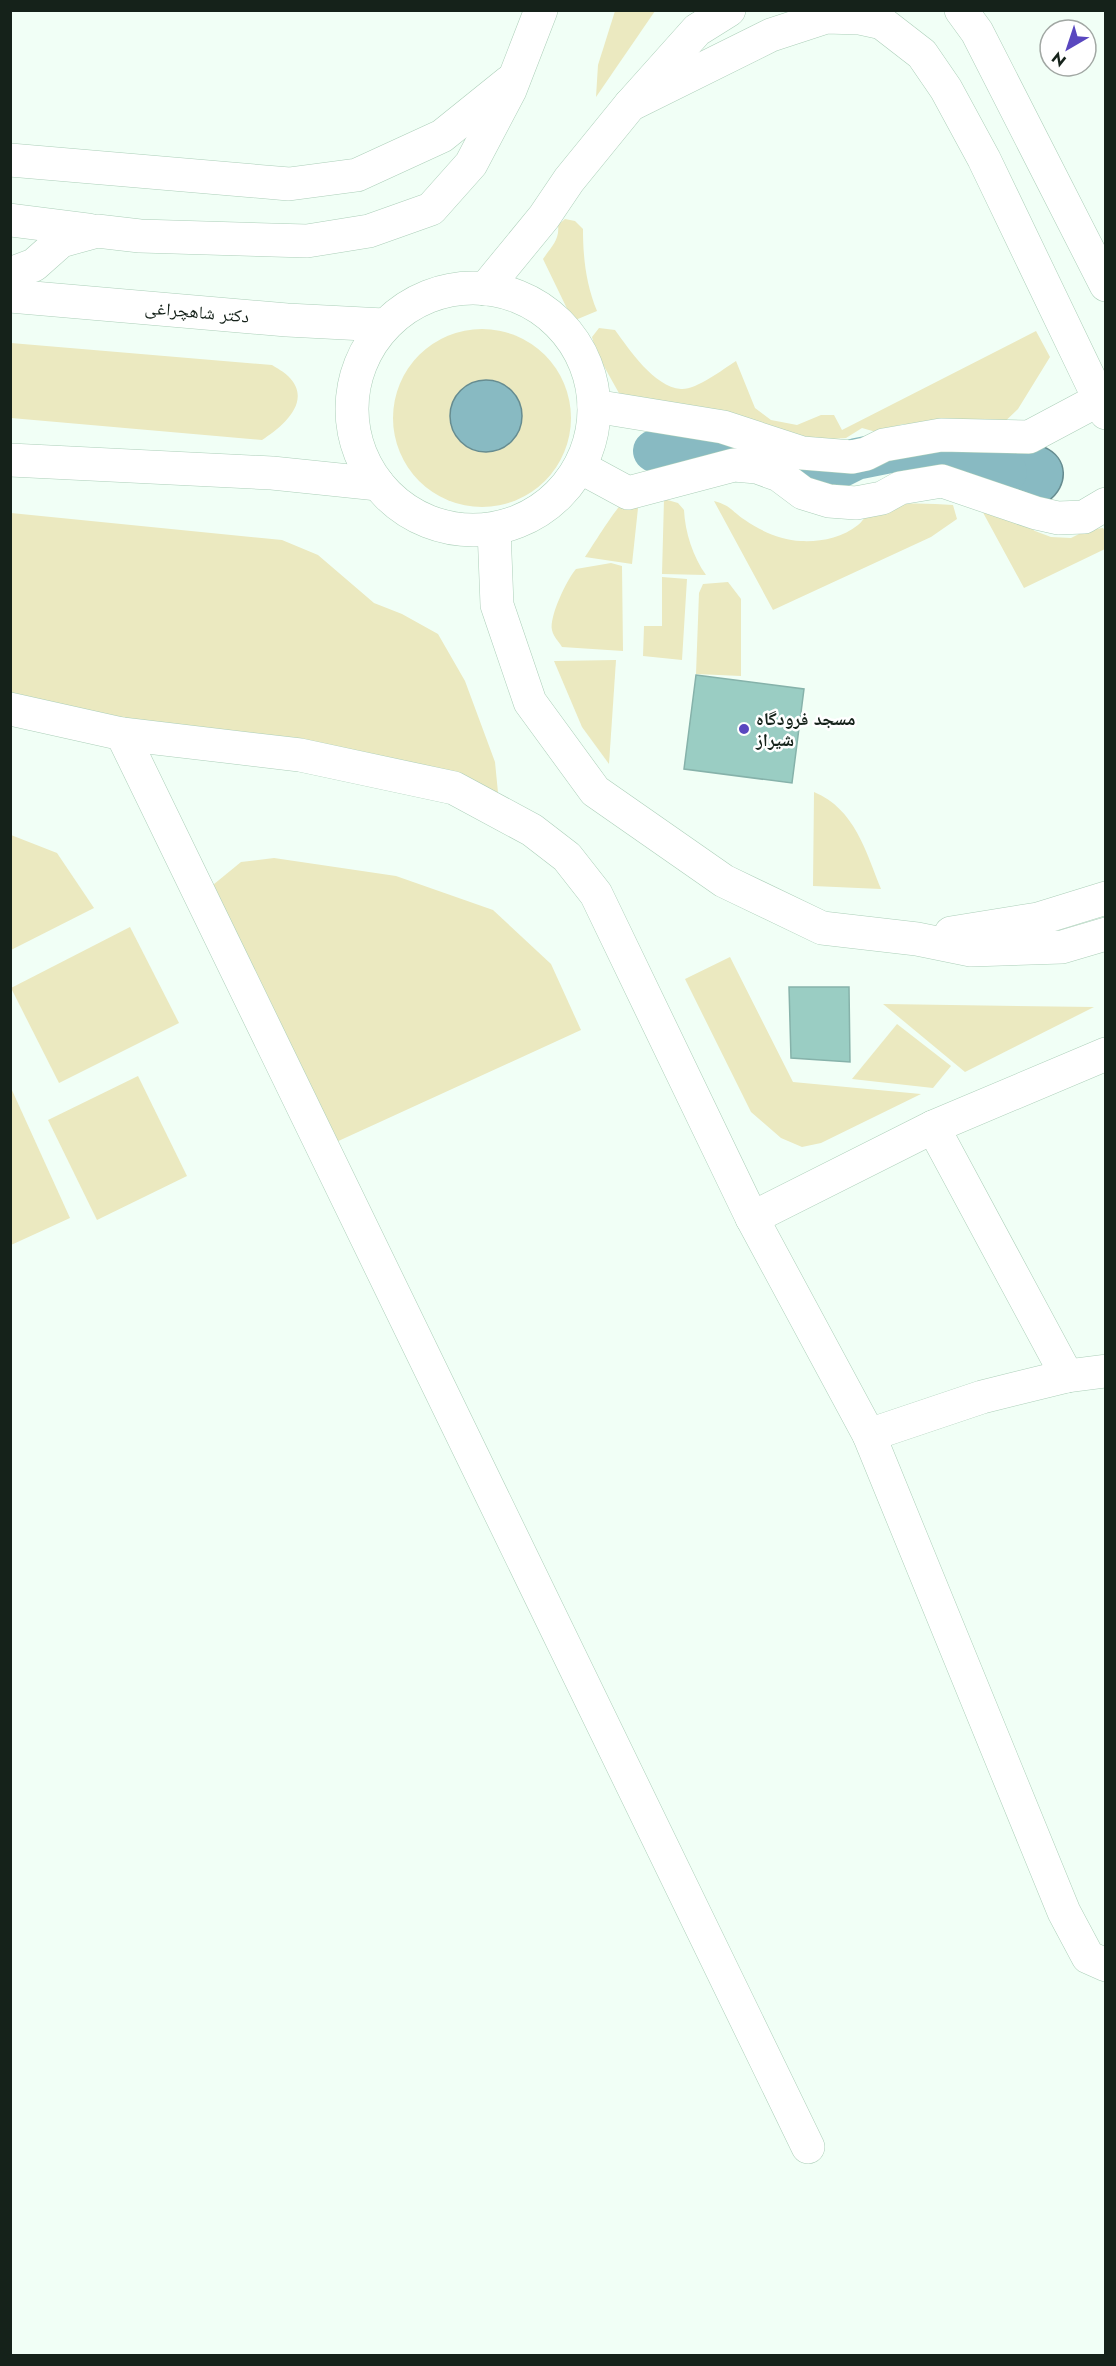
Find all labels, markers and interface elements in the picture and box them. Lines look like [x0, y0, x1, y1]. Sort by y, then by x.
north arrow [1038, 18, 1098, 78]
text: N [1047, 46, 1071, 72]
street label: دکتر شاهچراغی [144, 294, 250, 330]
place label: مسجد فرودگاه شیراز [755, 706, 855, 753]
marker: مسجد فرودگاه شیراز [737, 722, 751, 736]

